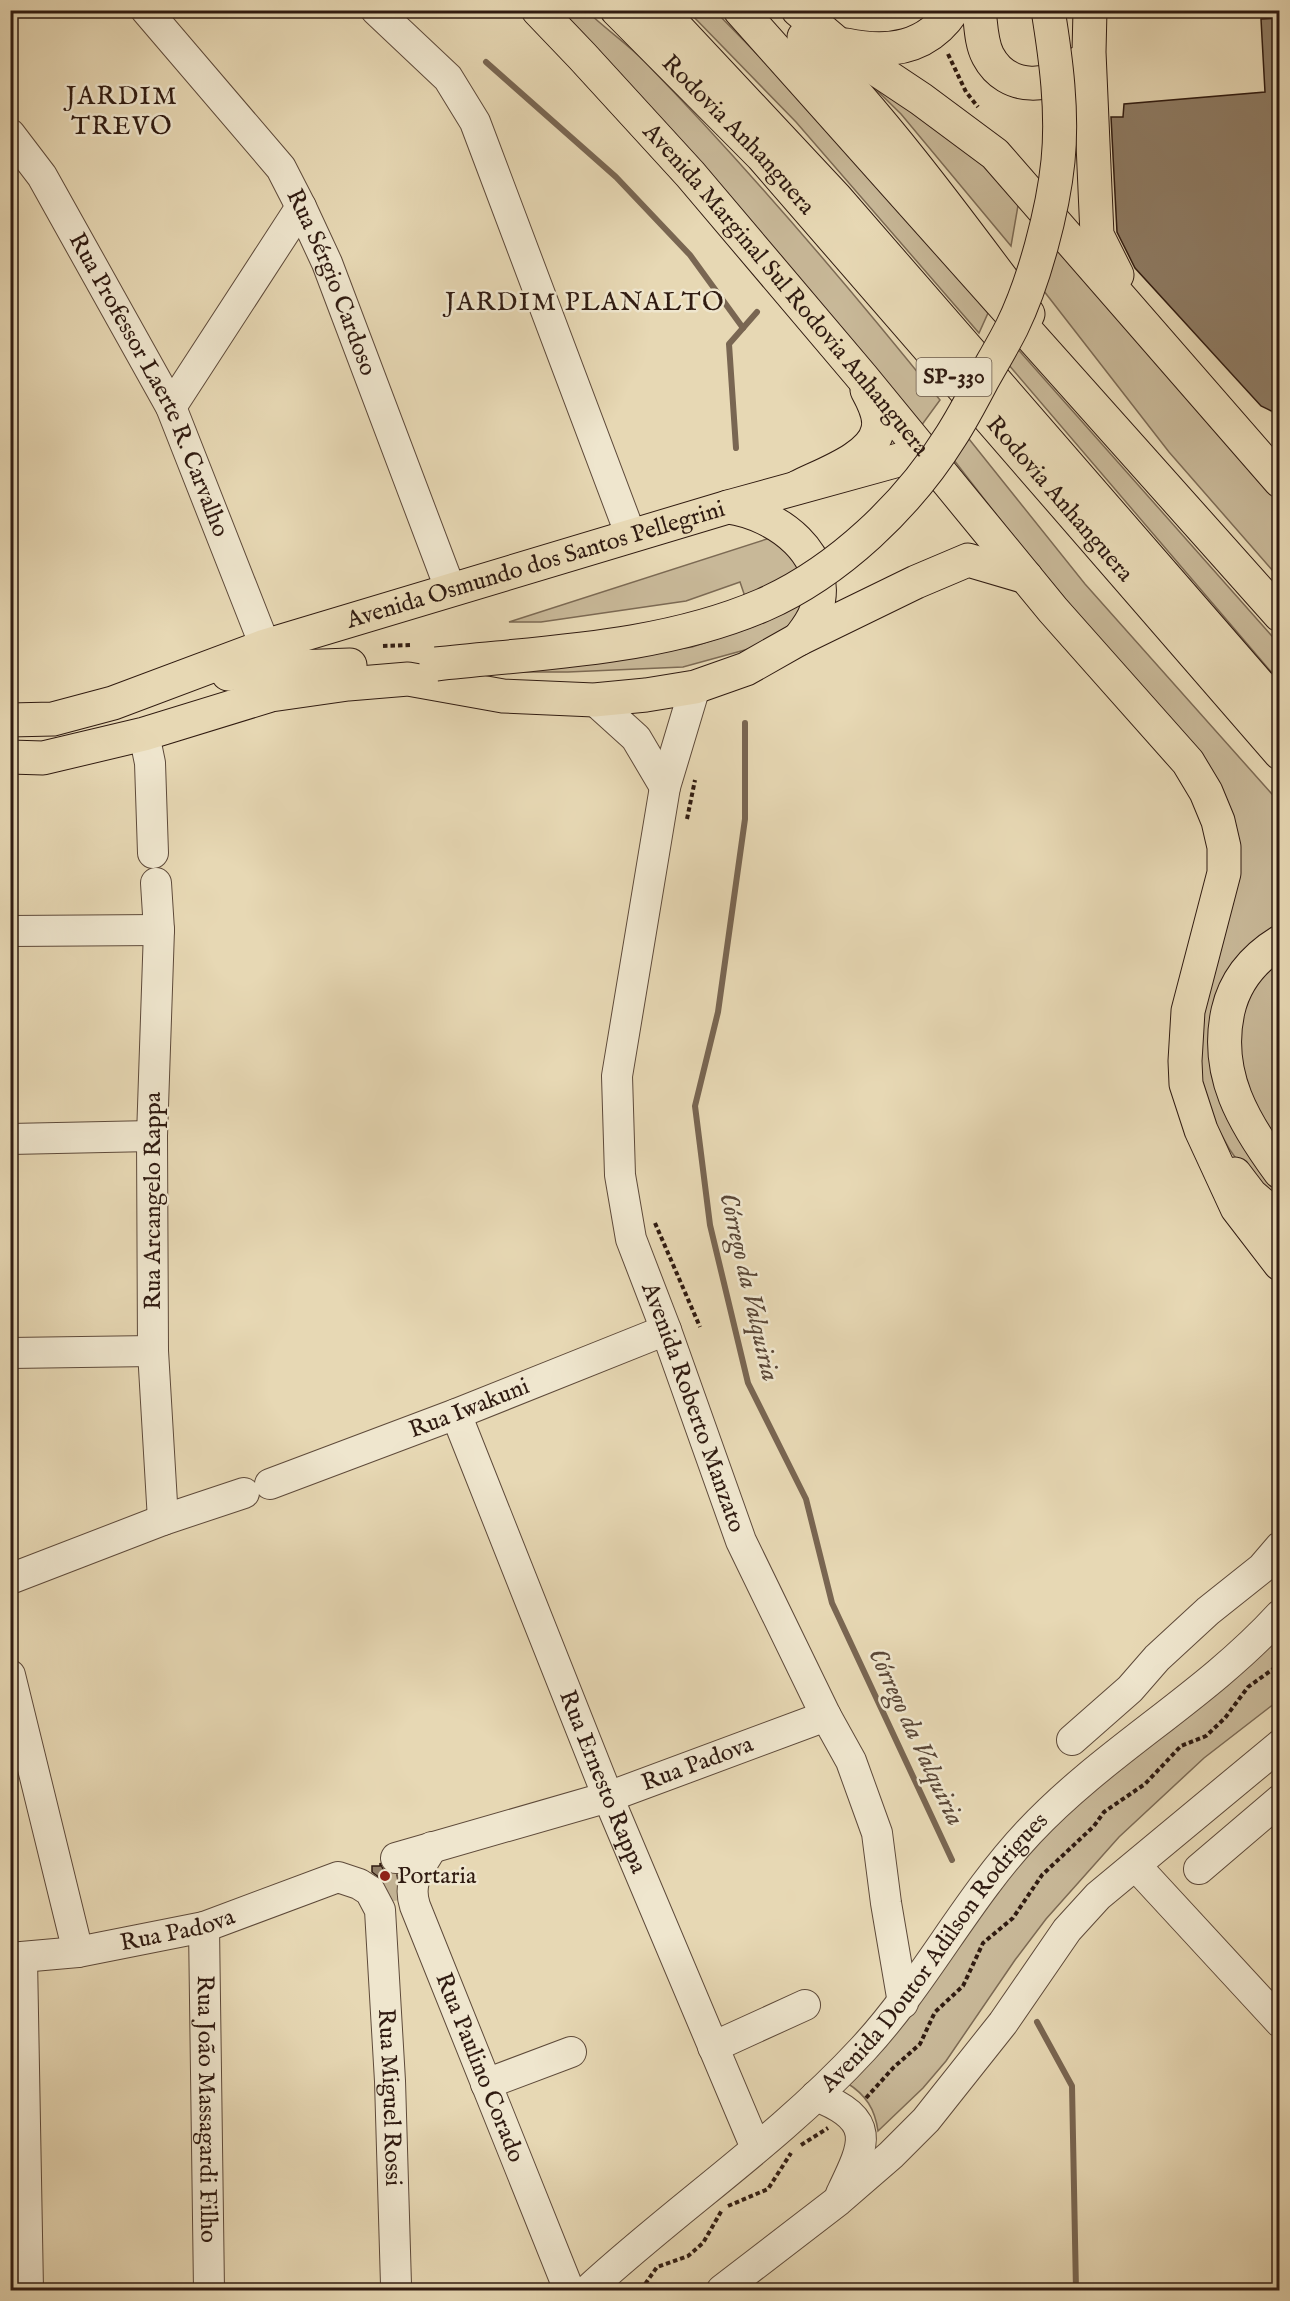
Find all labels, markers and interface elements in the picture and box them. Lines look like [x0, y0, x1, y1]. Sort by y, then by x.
street label: Rodovia Anhanguera [655, 48, 822, 222]
district label: JARDIM TREVO [63, 80, 178, 143]
street label: Avenida Marginal Sul Rodovia Anhanguera [635, 116, 937, 463]
street label: Rua Sérgio Cardoso [279, 184, 384, 380]
street label: Rua Professor Laerte R. Carvalho [61, 227, 236, 541]
district label: JARDIM PLANALTO [442, 286, 725, 319]
road number: SP-330 [916, 358, 992, 396]
street label: Rodovia Anhanguera [979, 410, 1141, 589]
street label: Avenida Osmundo dos Santos Pellegrini [342, 493, 729, 636]
street label: Rua Arcangelo Rappa [138, 1091, 169, 1310]
water label: Córrego da Valquiria [710, 1190, 787, 1385]
street label: Avenida Roberto Manzato [633, 1277, 752, 1537]
street label: Rua Iwakuni [405, 1371, 534, 1446]
water label: Córrego da Valquiria [860, 1643, 972, 1831]
street label: Rua Ernesto Rappa [552, 1686, 654, 1879]
street label: Rua Padova [637, 1729, 758, 1799]
street label: Avenida Doutor Adilson Rodrigues [813, 1806, 1055, 2100]
place label: Portaria [397, 1861, 477, 1892]
marker: Portaria [378, 1869, 392, 1883]
street label: Rua Padova [117, 1901, 240, 1959]
street label: Rua Paulino Corado [428, 1968, 532, 2167]
street label: Rua João Massagardi Filho [189, 1975, 224, 2243]
street label: Rua Miguel Rossi [370, 2008, 409, 2187]

